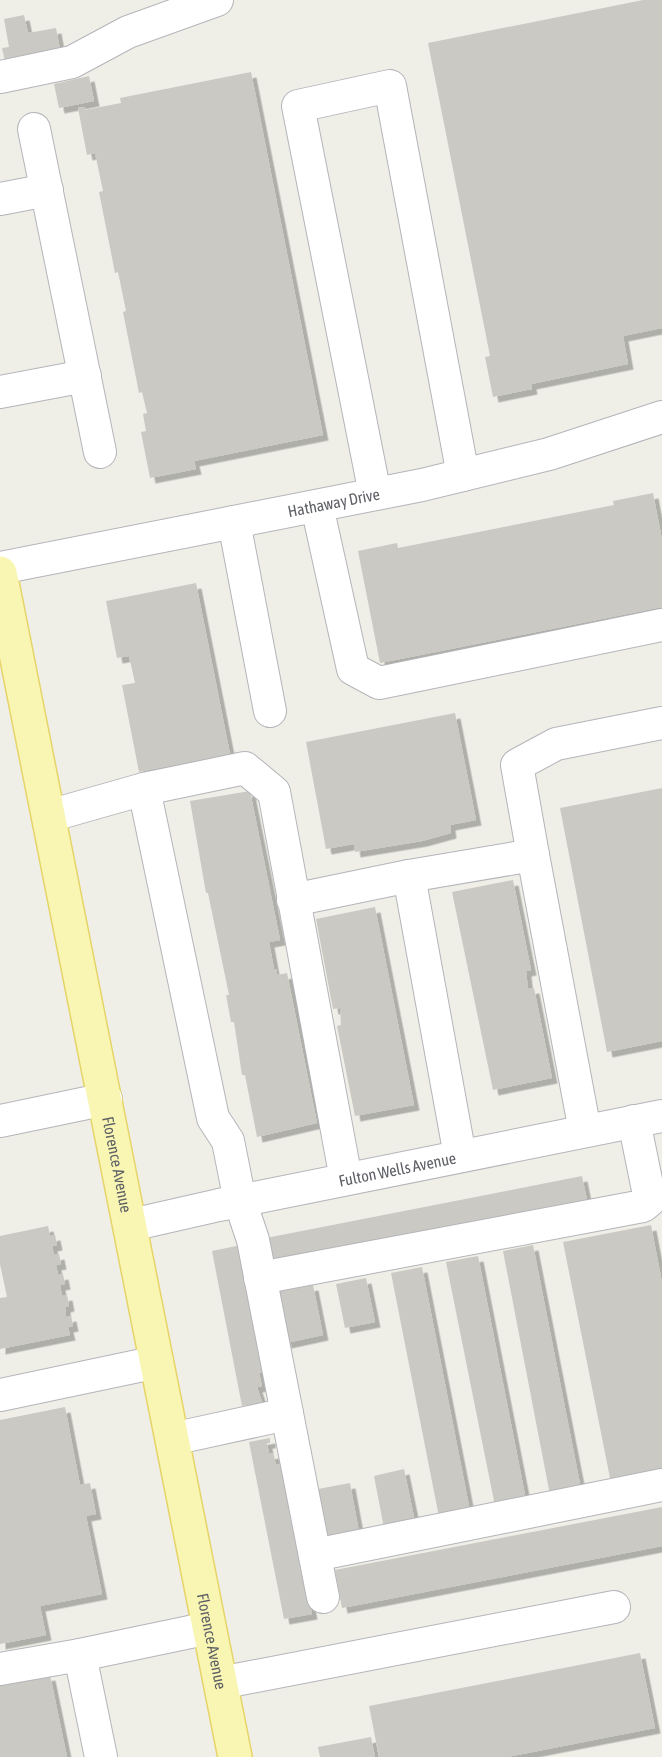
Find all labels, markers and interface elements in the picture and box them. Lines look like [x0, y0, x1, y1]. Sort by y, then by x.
street label: Hathaway Drive [286, 485, 381, 520]
street label: Florence Avenue [99, 1115, 136, 1214]
street label: Fulton Wells Avenue [337, 1149, 457, 1190]
street label: Florence Avenue [194, 1592, 230, 1691]

